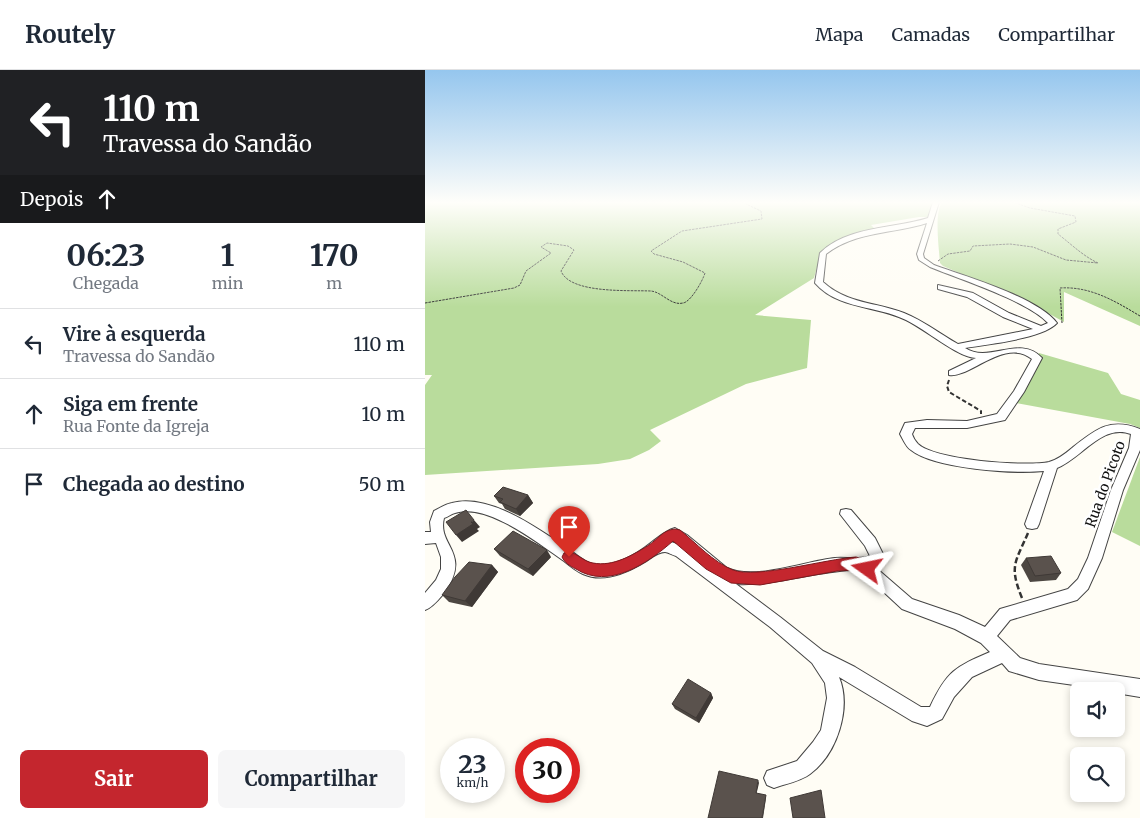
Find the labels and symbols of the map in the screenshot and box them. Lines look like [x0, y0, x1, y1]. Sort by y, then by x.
street label: Rua do Picoto [1081, 438, 1129, 530]
pin [548, 506, 590, 557]
position arrow [840, 542, 892, 594]
speed limit sign: 30 [515, 738, 580, 803]

